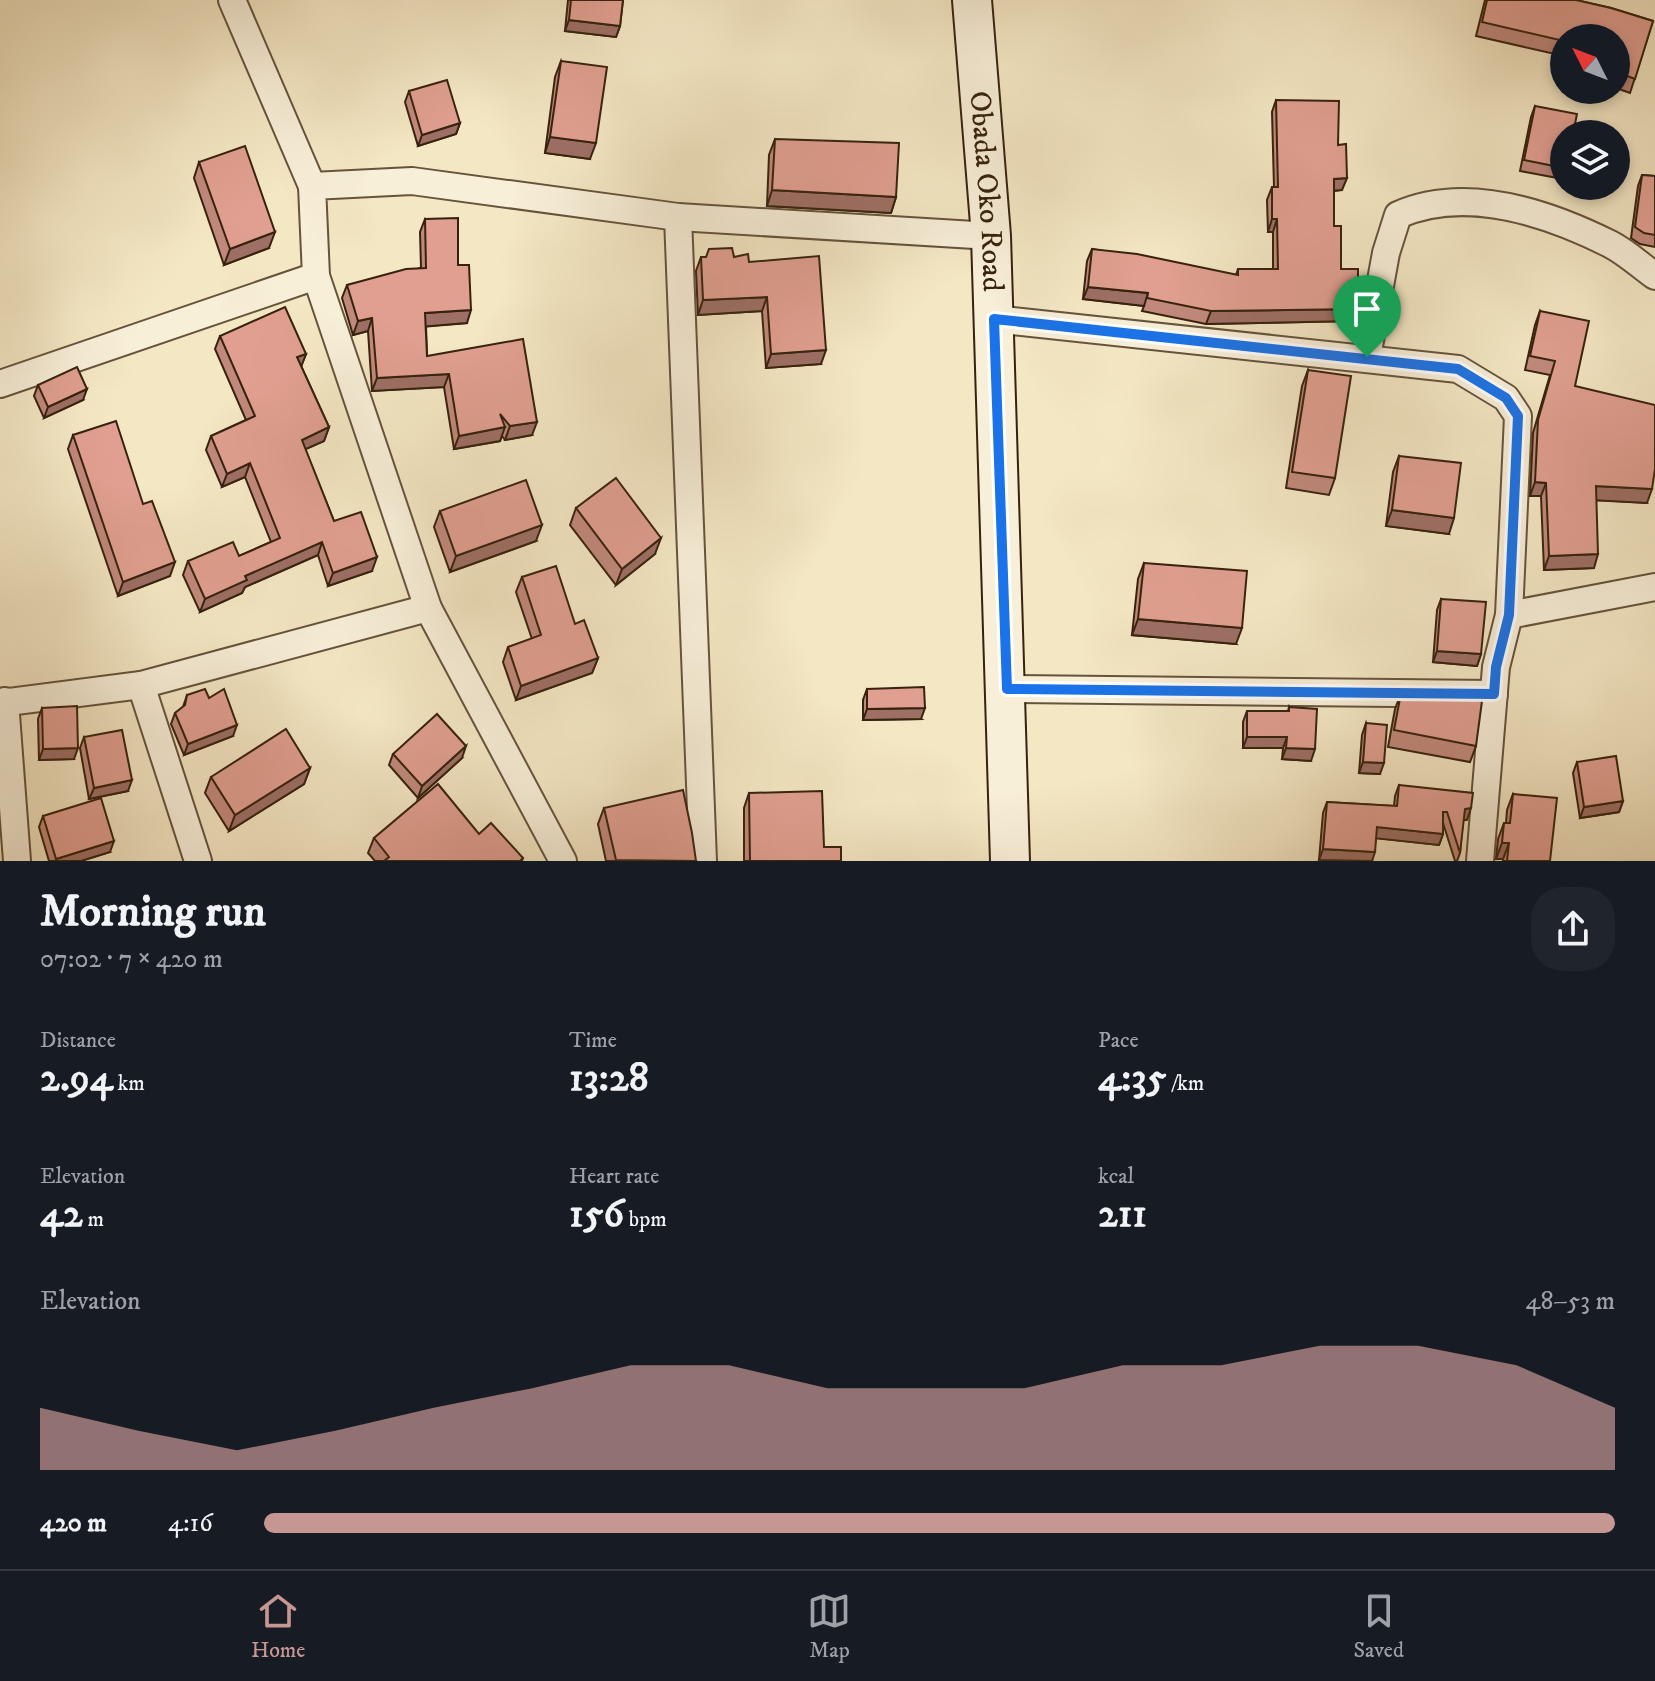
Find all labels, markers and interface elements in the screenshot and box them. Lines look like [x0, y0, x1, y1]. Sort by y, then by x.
north arrow [1550, 24, 1630, 104]
map controls [1550, 24, 1630, 200]
street label: Obada Oko Road [961, 90, 1011, 292]
button: layers [1550, 120, 1630, 200]
pin [1333, 275, 1401, 357]
icon: arrive [1345, 287, 1389, 331]
text: Morning run [40, 885, 266, 940]
button: share [1531, 887, 1615, 971]
text: 07:02 · 7 × 420 m [40, 943, 223, 976]
text: Distance [40, 1027, 116, 1054]
text: Time [569, 1027, 617, 1054]
text: Pace [1098, 1027, 1139, 1054]
text: 2.94 [40, 1054, 113, 1104]
text: 13:28 [569, 1054, 649, 1104]
text: 4:35 [1098, 1054, 1166, 1104]
text: km [113, 1070, 145, 1097]
text: /km [1166, 1070, 1204, 1097]
text: Elevation [40, 1163, 125, 1190]
text: Heart rate [569, 1163, 659, 1190]
text: kcal [1098, 1163, 1134, 1190]
text: 42 [40, 1190, 83, 1240]
text: 156 [569, 1190, 624, 1240]
text: 211 [1098, 1190, 1147, 1240]
text: m [83, 1206, 104, 1233]
text: bpm [624, 1206, 667, 1233]
text: Elevation [40, 1285, 141, 1318]
text: 48–53 m [1526, 1285, 1615, 1318]
text: 420 m [40, 1507, 107, 1540]
text: 4:16 [168, 1507, 213, 1540]
tab: Home [251, 1589, 305, 1664]
tab: Map [807, 1589, 851, 1664]
tab: Saved [1353, 1589, 1404, 1664]

